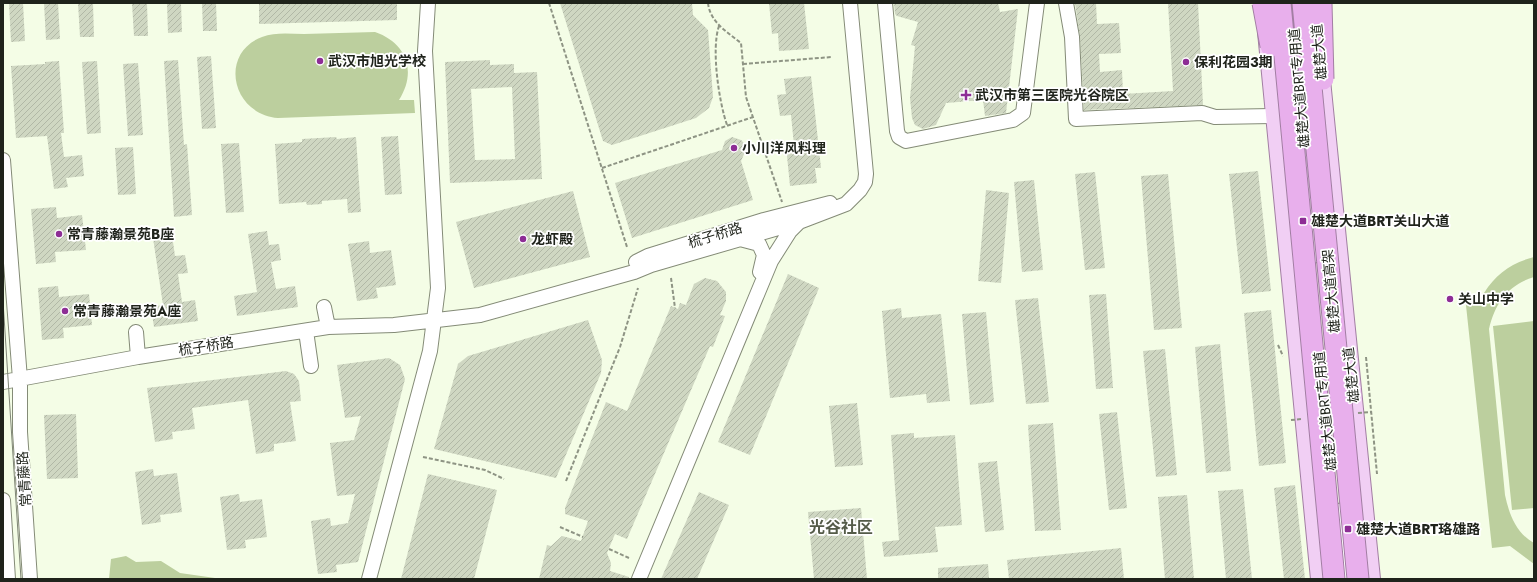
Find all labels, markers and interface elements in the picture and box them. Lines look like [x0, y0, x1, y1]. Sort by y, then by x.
street label: 雄楚大道 [1307, 23, 1331, 81]
street label: 雄楚大道BRT专用道 [1284, 27, 1314, 149]
place label: 武汉市旭光学校 [328, 51, 426, 71]
place label: 保利花园3期 [1194, 52, 1273, 72]
marker: 武汉市旭光学校 [315, 56, 325, 66]
marker: 保利花园3期 [1181, 57, 1191, 67]
place label: 武汉市第三医院光谷院区 [975, 85, 1129, 105]
marker: 武汉市第三医院光谷院区 [960, 89, 972, 101]
place label: 小川洋风料理 [742, 138, 826, 158]
marker: 小川洋风料理 [729, 143, 739, 153]
place label: 雄楚大道BRT关山大道 [1311, 211, 1449, 231]
marker: 雄楚大道BRT关山大道 [1298, 216, 1308, 226]
street label: 梳子桥路 [685, 217, 745, 253]
place label: 常青藤瀚景苑B座 [67, 224, 174, 244]
marker: 常青藤瀚景苑B座 [54, 229, 64, 239]
place label: 龙虾殿 [531, 229, 573, 249]
marker: 龙虾殿 [518, 234, 528, 244]
street label: 雄楚大道高架 [1317, 248, 1345, 334]
place label: 关山中学 [1458, 289, 1514, 309]
marker: 关山中学 [1445, 294, 1455, 304]
place label: 常青藤瀚景苑A座 [73, 301, 181, 321]
marker: 常青藤瀚景苑A座 [60, 306, 70, 316]
street label: 梳子桥路 [177, 332, 235, 360]
street label: 雄楚大道 [1338, 346, 1364, 404]
street label: 雄楚大道BRT专用道 [1309, 350, 1341, 472]
street label: 常青藤路 [12, 450, 36, 508]
district label: 光谷社区 [809, 516, 873, 539]
place label: 雄楚大道BRT珞雄路 [1356, 519, 1480, 539]
marker: 雄楚大道BRT珞雄路 [1343, 524, 1353, 534]

